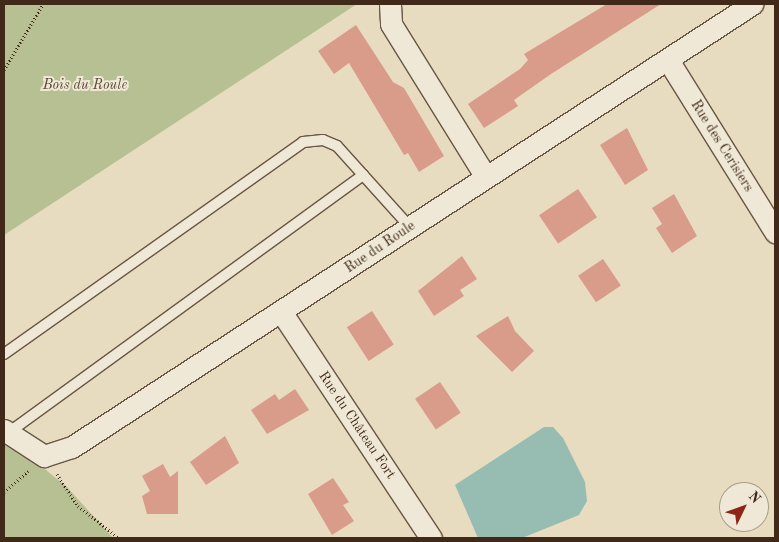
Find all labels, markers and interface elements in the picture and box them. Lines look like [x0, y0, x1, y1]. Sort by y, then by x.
park label: Bois du Roule [43, 77, 127, 93]
street label: Rue des Cerisiers [687, 97, 757, 195]
street label: Rue du Roule [342, 217, 418, 277]
street label: Rue du Château Fort [315, 368, 399, 482]
north arrow [719, 482, 769, 532]
text: N [746, 489, 763, 506]

